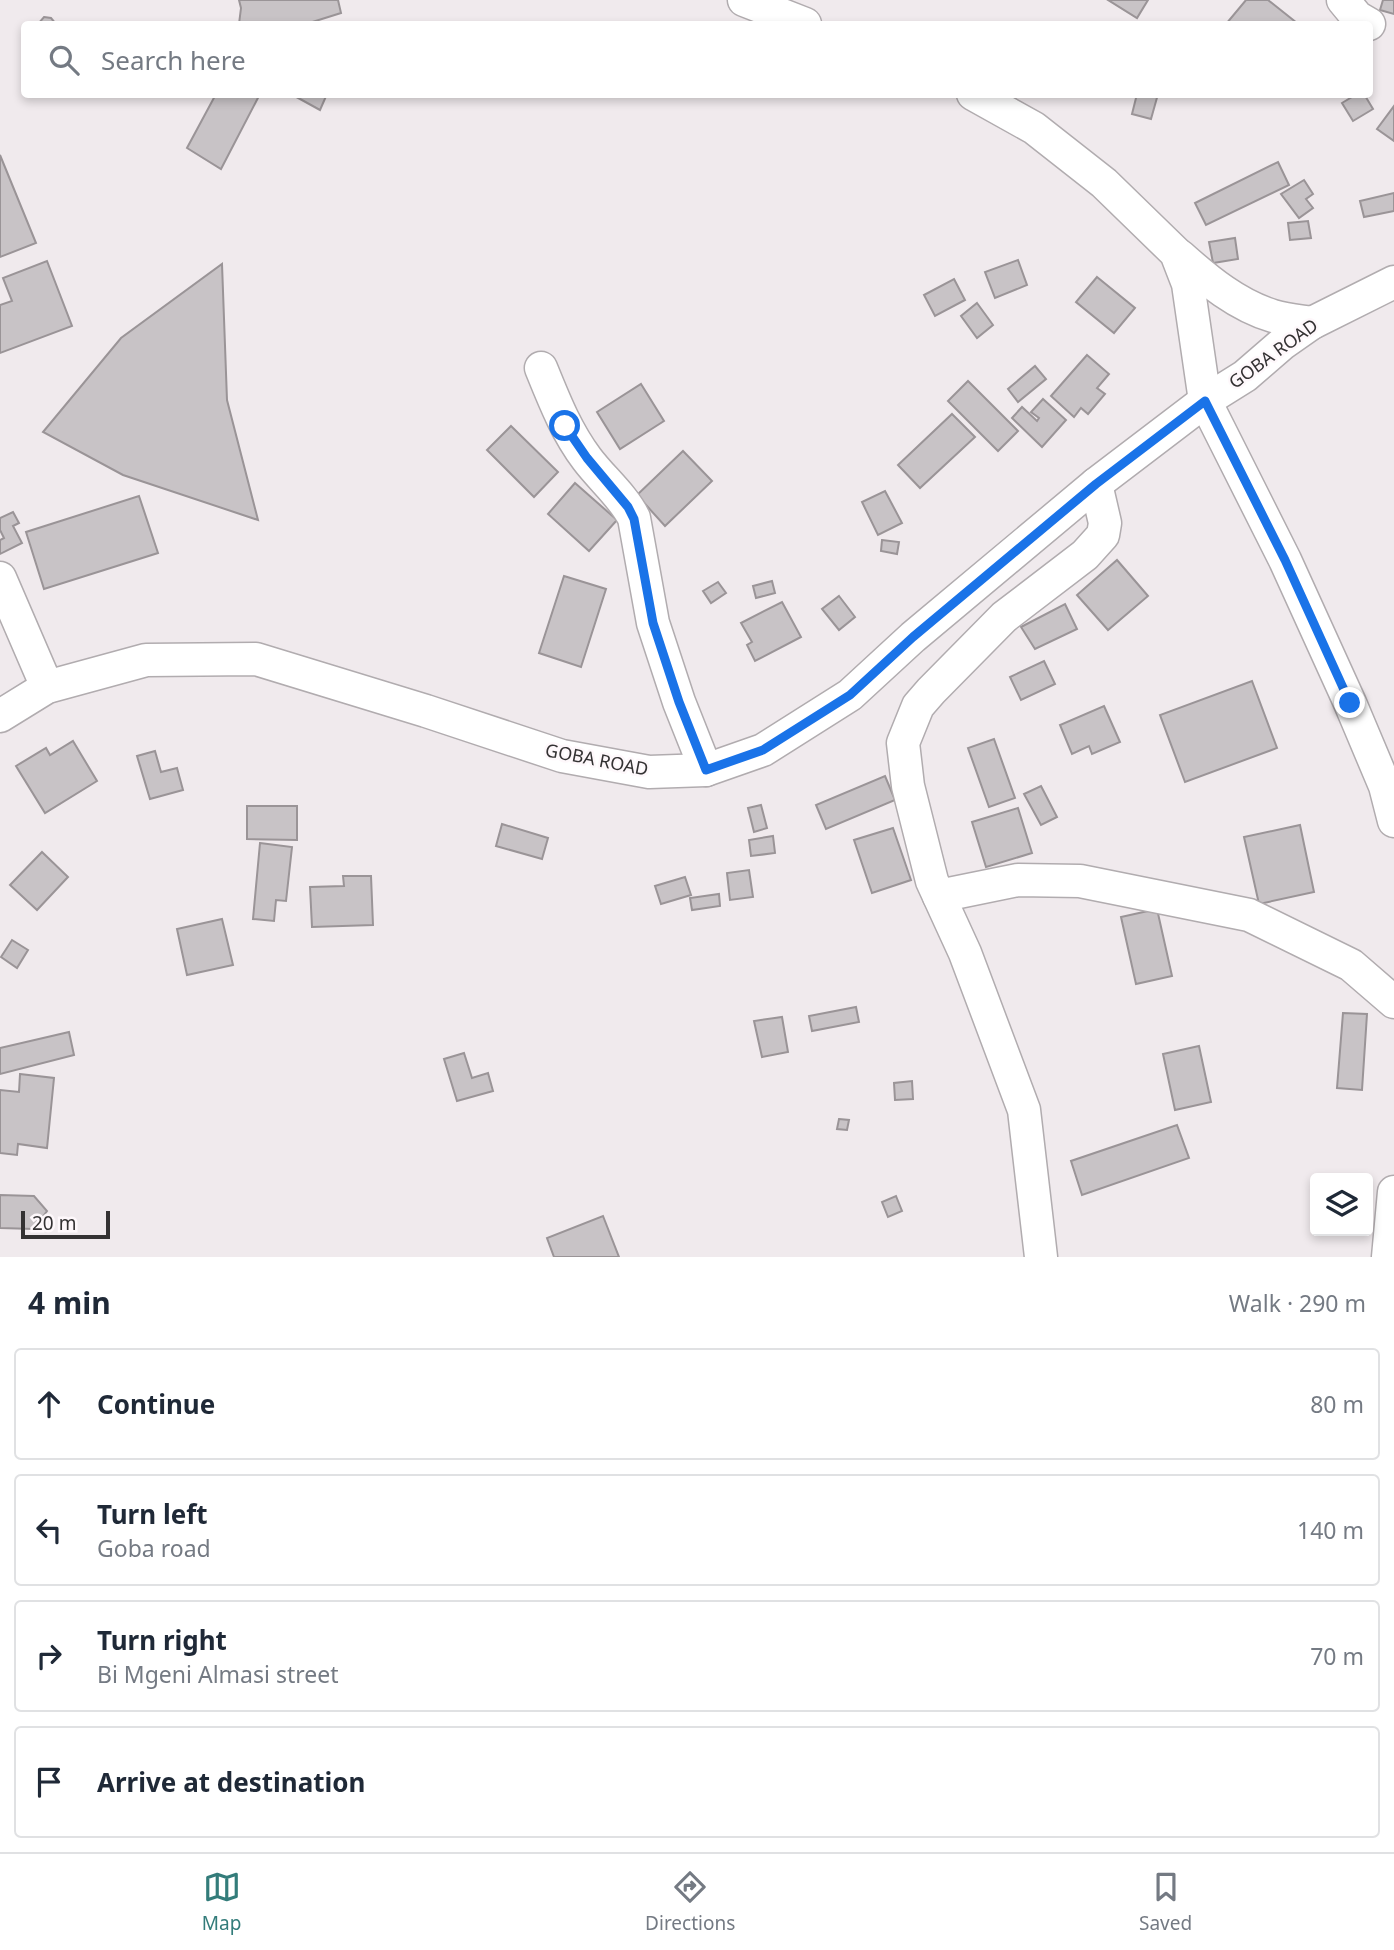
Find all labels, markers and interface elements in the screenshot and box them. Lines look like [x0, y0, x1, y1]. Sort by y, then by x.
search box [21, 21, 1373, 98]
icon: search [45, 41, 83, 79]
text: Search here [101, 42, 246, 78]
street label: GOBA ROAD [1224, 313, 1322, 393]
route start [549, 410, 580, 441]
route end [1334, 687, 1365, 718]
street label: GOBA ROAD [543, 737, 651, 781]
map controls [1310, 1173, 1373, 1236]
button: layers [1310, 1173, 1373, 1236]
scale bar [21, 1208, 110, 1240]
text: 20 m [32, 1210, 76, 1236]
text: 4 min [28, 1282, 111, 1323]
text: Walk · 290 m [1229, 1287, 1366, 1319]
icon: ahead [30, 1385, 68, 1423]
text: Continue [97, 1386, 215, 1422]
text: 80 m [1310, 1388, 1364, 1420]
text: Turn left [97, 1496, 208, 1532]
icon: left [30, 1511, 68, 1549]
text: 140 m [1297, 1514, 1364, 1546]
text: Goba road [97, 1532, 211, 1564]
text: Turn right [97, 1622, 227, 1658]
icon: right [30, 1637, 68, 1675]
text: 70 m [1310, 1640, 1364, 1672]
text: Bi Mgeni Almasi street [97, 1658, 339, 1690]
icon: arrive [30, 1763, 68, 1801]
text: Arrive at destination [97, 1764, 366, 1800]
tab: Map [202, 1868, 241, 1936]
tab: Directions [645, 1868, 735, 1936]
tab: Saved [1139, 1868, 1192, 1936]

